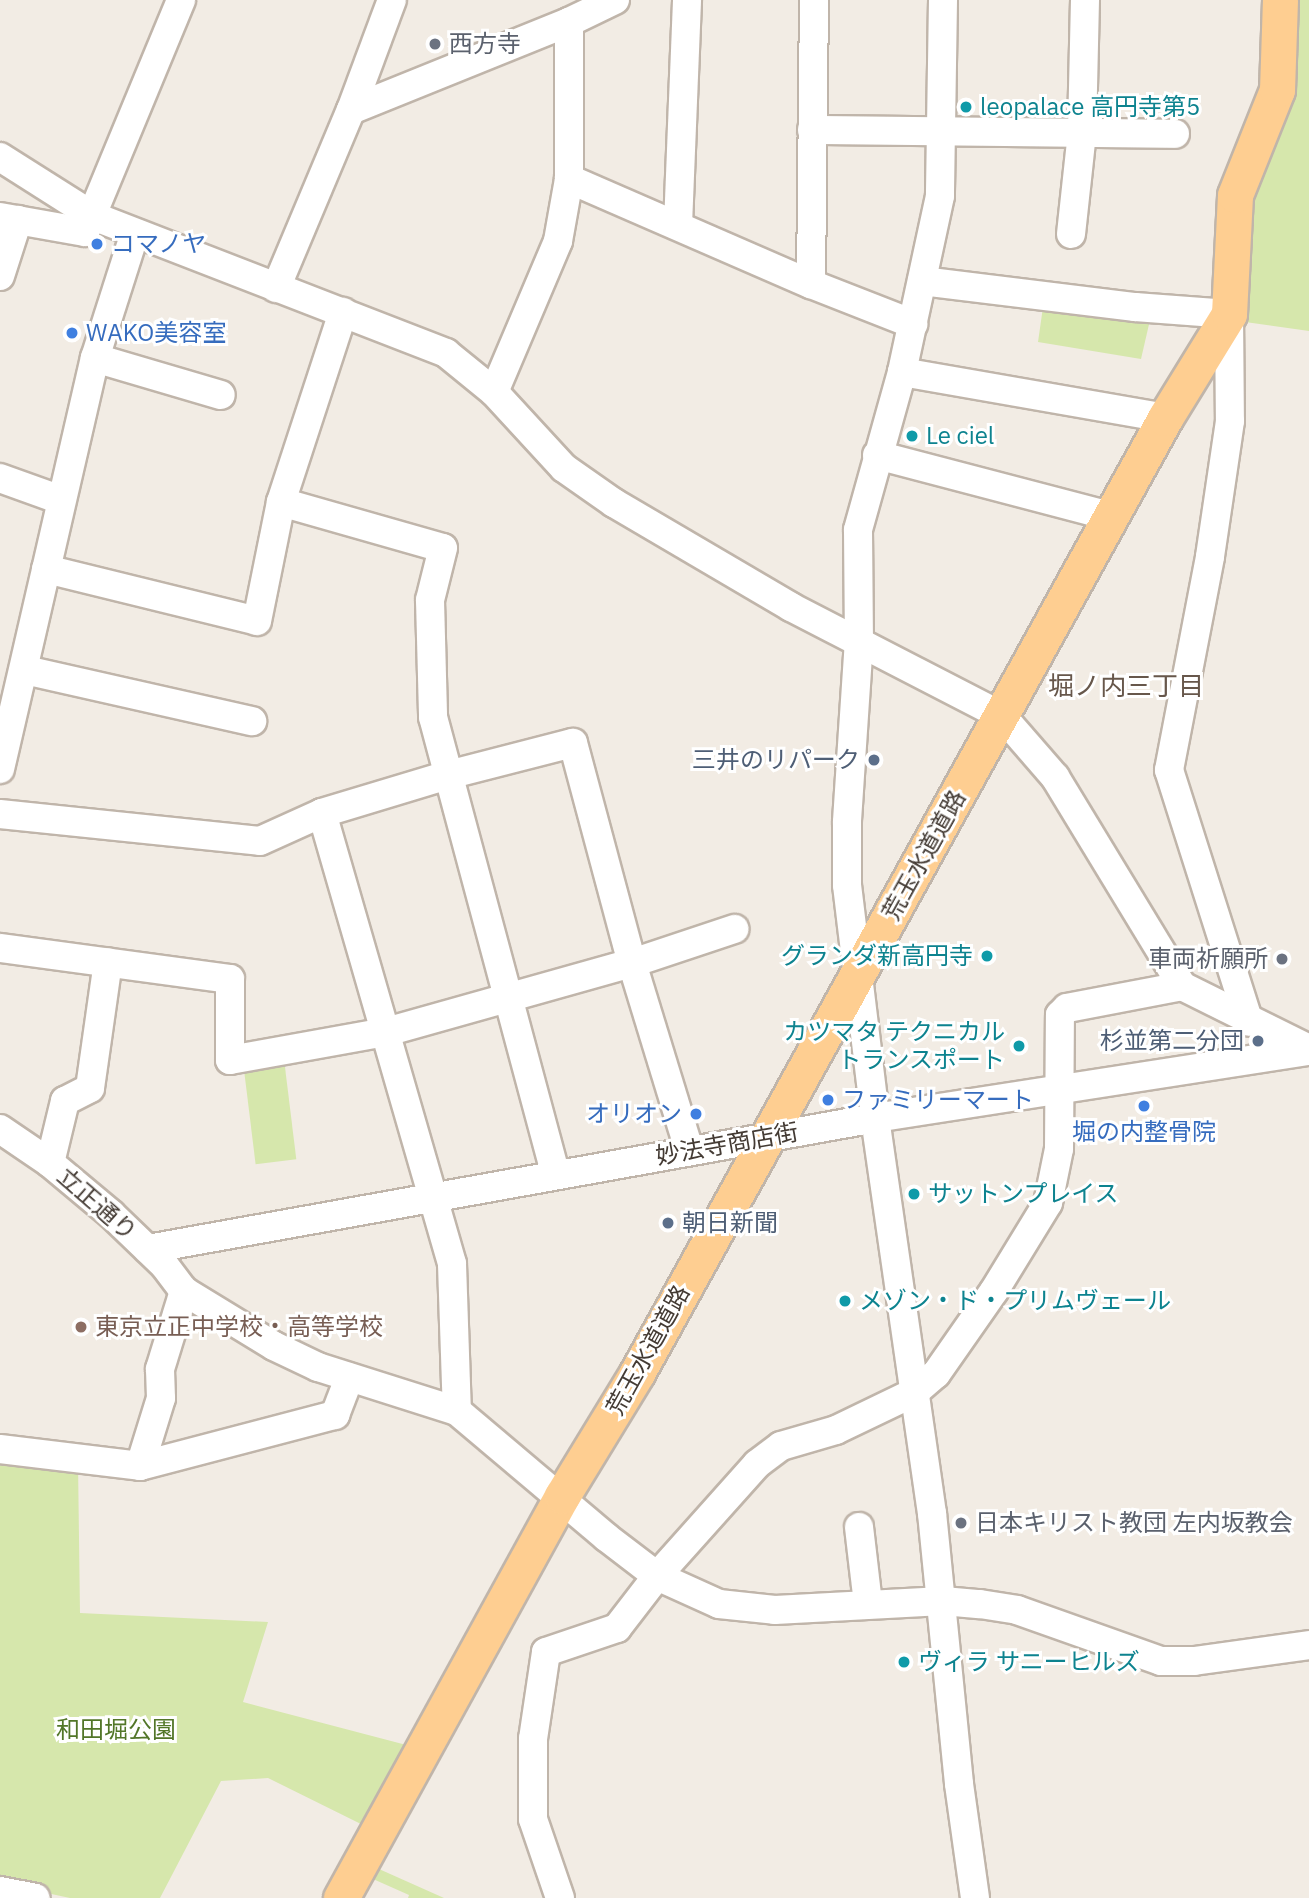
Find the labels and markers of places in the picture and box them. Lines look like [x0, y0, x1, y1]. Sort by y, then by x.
place label: 西方寺 [449, 30, 521, 58]
marker: 西方寺 [427, 36, 443, 52]
place label: leopalace 高円寺第5 [980, 93, 1200, 121]
marker: leopalace 高円寺第5 [958, 99, 974, 115]
place label: コマノヤ [111, 230, 207, 258]
marker: コマノヤ [89, 236, 105, 252]
place label: WAKO美容室 [86, 319, 226, 347]
marker: WAKO美容室 [64, 325, 80, 341]
place label: Le ciel [926, 422, 994, 450]
marker: Le ciel [904, 428, 920, 444]
place label: 三井のリパーク [692, 746, 860, 774]
marker: 三井のリパーク [866, 752, 882, 768]
place label: グランダ新高円寺 [781, 942, 973, 970]
place label: 車両祈願所 [1148, 945, 1268, 973]
marker: グランダ新高円寺 [979, 948, 995, 964]
marker: 車両祈願所 [1274, 951, 1290, 967]
place label: カツマタ テクニカル トランスポート [783, 1018, 1005, 1074]
place label: 杉並第二分団 [1100, 1027, 1244, 1055]
marker: 杉並第二分団 [1250, 1033, 1266, 1049]
marker: カツマタ テクニカル トランスポート [1011, 1038, 1027, 1054]
place label: ファミリーマート [842, 1086, 1034, 1114]
marker: ファミリーマート [820, 1092, 836, 1108]
marker: 堀の内整骨院 [1136, 1098, 1152, 1114]
place label: オリオン [586, 1100, 682, 1128]
marker: オリオン [688, 1106, 704, 1122]
place label: 堀の内整骨院 [1072, 1118, 1216, 1146]
place label: サットンプレイス [928, 1180, 1120, 1208]
marker: サットンプレイス [906, 1186, 922, 1202]
place label: 朝日新聞 [682, 1209, 778, 1237]
marker: 朝日新聞 [660, 1215, 676, 1231]
place label: メゾン・ド・プリムヴェール [859, 1287, 1171, 1315]
marker: メゾン・ド・プリムヴェール [837, 1293, 853, 1309]
place label: 東京立正中学校・高等学校 [95, 1313, 383, 1341]
marker: 東京立正中学校・高等学校 [73, 1319, 89, 1335]
place label: 日本キリスト教団 左内坂教会 [975, 1509, 1293, 1537]
marker: 日本キリスト教団 左内坂教会 [953, 1515, 969, 1531]
place label: ヴィラ サニーヒルズ [918, 1648, 1140, 1676]
marker: ヴィラ サニーヒルズ [896, 1654, 912, 1670]

